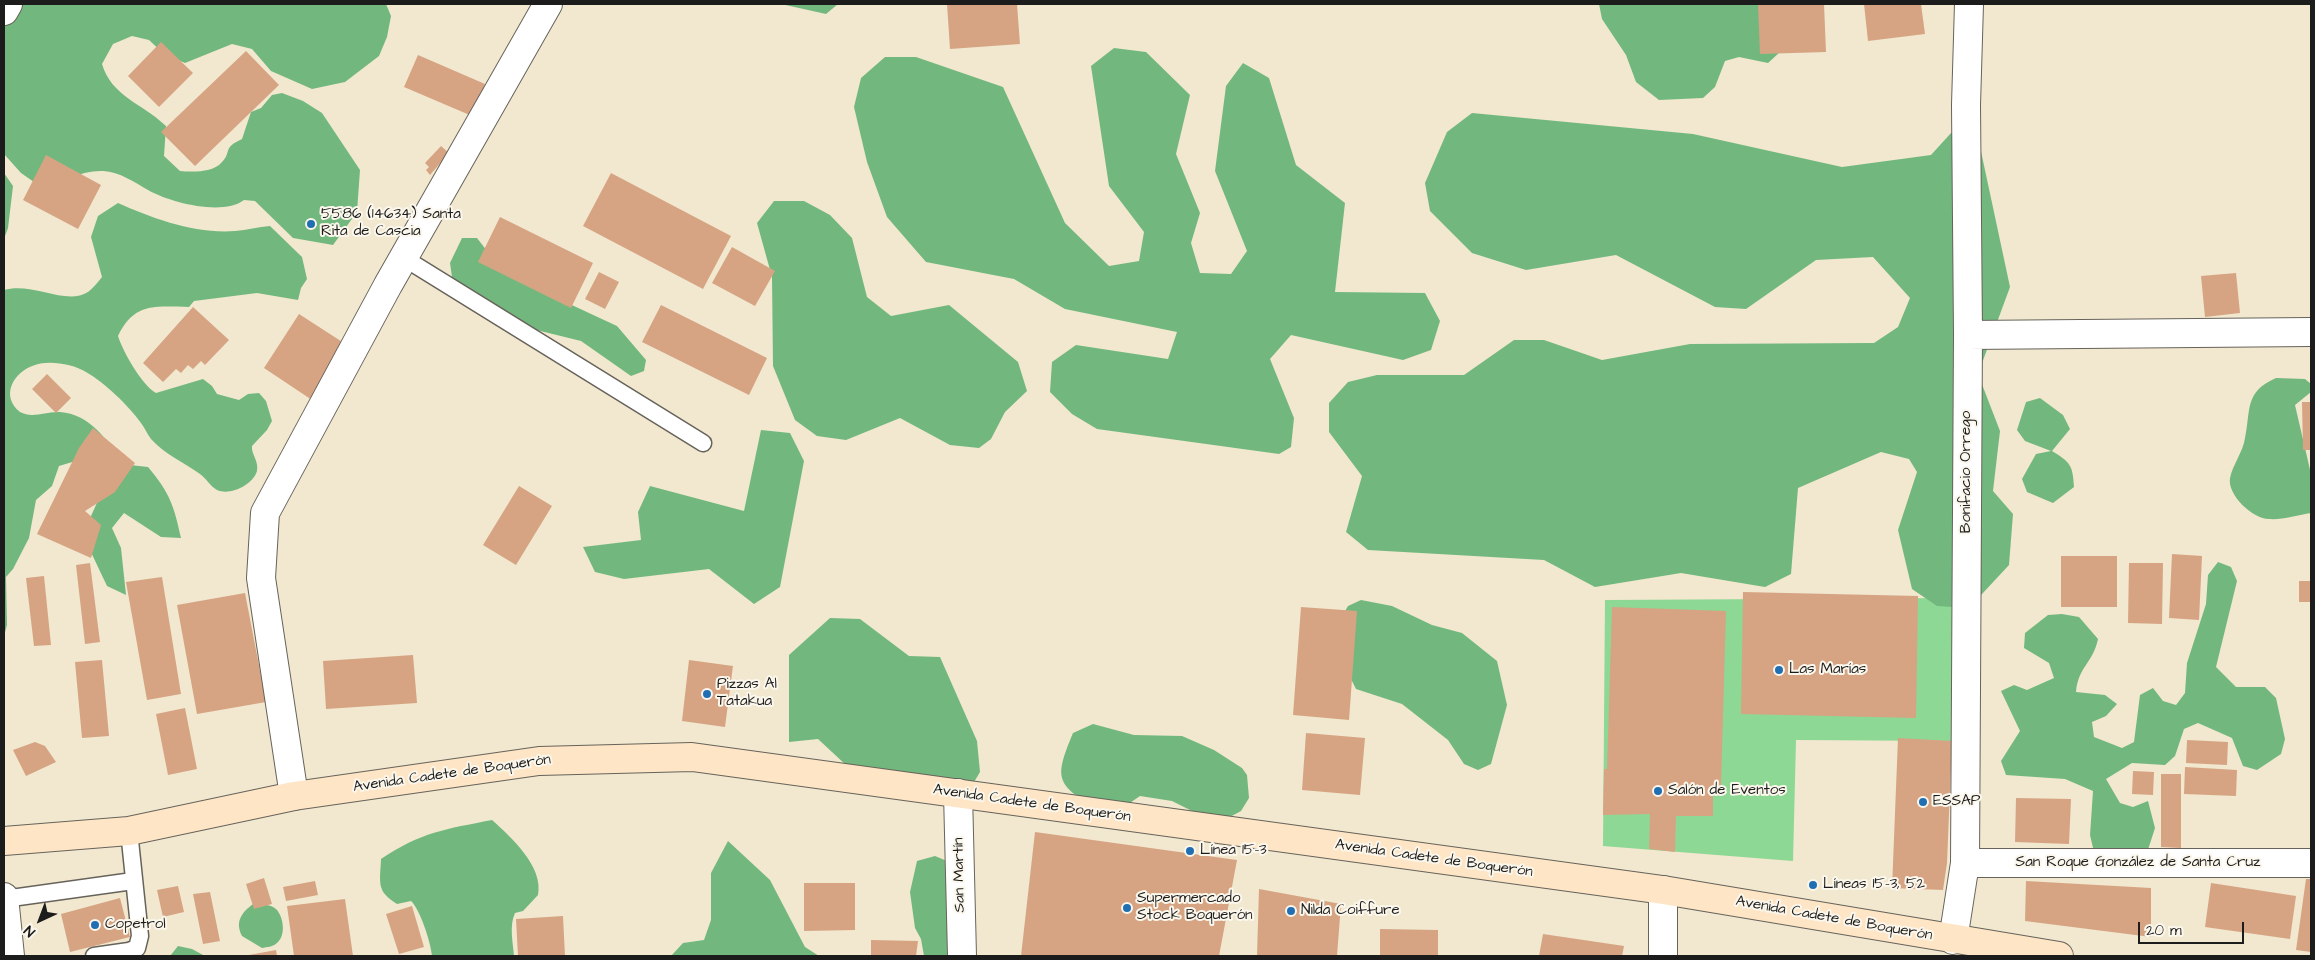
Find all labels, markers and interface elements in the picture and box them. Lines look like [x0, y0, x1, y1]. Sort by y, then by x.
place label: 5586 (14634) Santa Rita de Cascia [321, 206, 461, 241]
marker: 5586 (14634) Santa Rita de Cascia [305, 218, 317, 230]
street label: Bonifacio Orrego [1958, 411, 1976, 533]
place label: Las Marías [1789, 661, 1866, 679]
marker: Las Marías [1773, 664, 1785, 676]
place label: Pizzas Al Tatakua [717, 676, 777, 711]
marker: Pizzas Al Tatakua [701, 688, 713, 700]
street label: Avenida Cadete de Boquerón [352, 751, 552, 797]
street label: Avenida Cadete de Boquerón [932, 781, 1132, 827]
place label: Salón de Eventos [1668, 782, 1786, 800]
marker: Salón de Eventos [1652, 785, 1664, 797]
place label: ESSAP [1933, 793, 1980, 811]
marker: ESSAP [1917, 796, 1929, 808]
street label: Avenida Cadete de Boquerón [1334, 836, 1534, 882]
street label: San Martín [950, 837, 970, 913]
place label: Línea 15-3 [1200, 842, 1267, 860]
marker: Línea 15-3 [1184, 845, 1196, 857]
street label: San Roque González de Santa Cruz [2016, 854, 2260, 872]
place label: Líneas 15-3, 52 [1823, 876, 1925, 894]
marker: Líneas 15-3, 52 [1807, 879, 1819, 891]
place label: Supermercado Stock Boquerón [1137, 890, 1253, 925]
street label: Avenida Cadete de Boquerón [1734, 893, 1934, 945]
north arrow [15, 895, 65, 945]
marker: Supermercado Stock Boquerón [1121, 902, 1133, 914]
place label: Nilda Coiffure [1301, 902, 1400, 920]
marker: Nilda Coiffure [1285, 905, 1297, 917]
scale bar [2140, 912, 2246, 944]
place label: Copetrol [105, 916, 166, 934]
marker: Copetrol [89, 919, 101, 931]
text: 20 m [2146, 920, 2182, 941]
text: N [20, 921, 40, 941]

